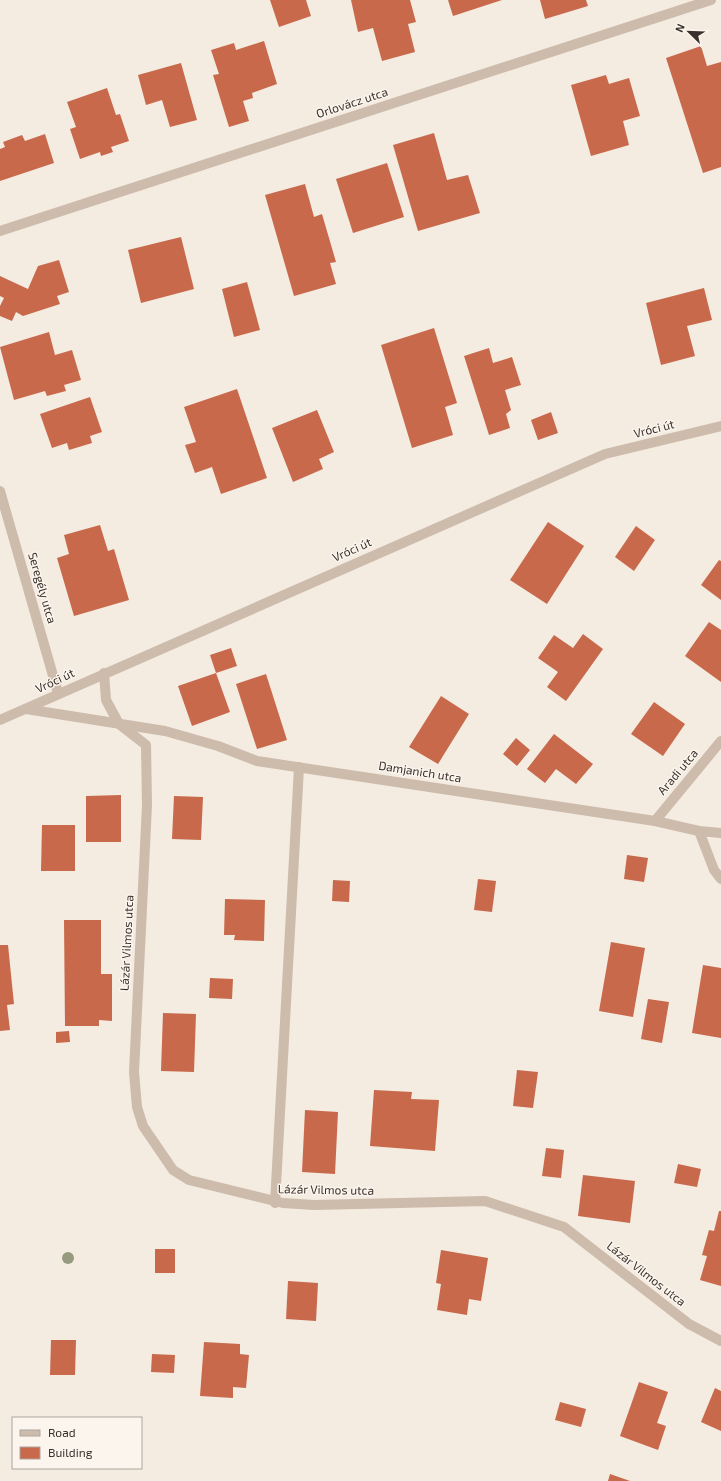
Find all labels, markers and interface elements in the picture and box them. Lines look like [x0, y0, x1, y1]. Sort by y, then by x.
north arrow [669, 12, 709, 52]
text: N [672, 22, 687, 34]
street label: Orlovácz utca [314, 84, 389, 120]
street label: Vróci út [632, 416, 676, 440]
street label: Vróci út [330, 534, 374, 564]
street label: Seregély utca [26, 551, 60, 625]
street label: Vróci út [33, 665, 77, 695]
street label: Aradi utca [654, 746, 700, 797]
street label: Damjanich utca [377, 758, 463, 785]
street label: Lázár Vilmos utca [116, 895, 136, 991]
street label: Lázár Vilmos utca [278, 1181, 374, 1197]
street label: Lázár Vilmos utca [604, 1238, 689, 1308]
legend [12, 1417, 142, 1469]
text: Road [48, 1425, 76, 1439]
text: Building [48, 1445, 93, 1459]

